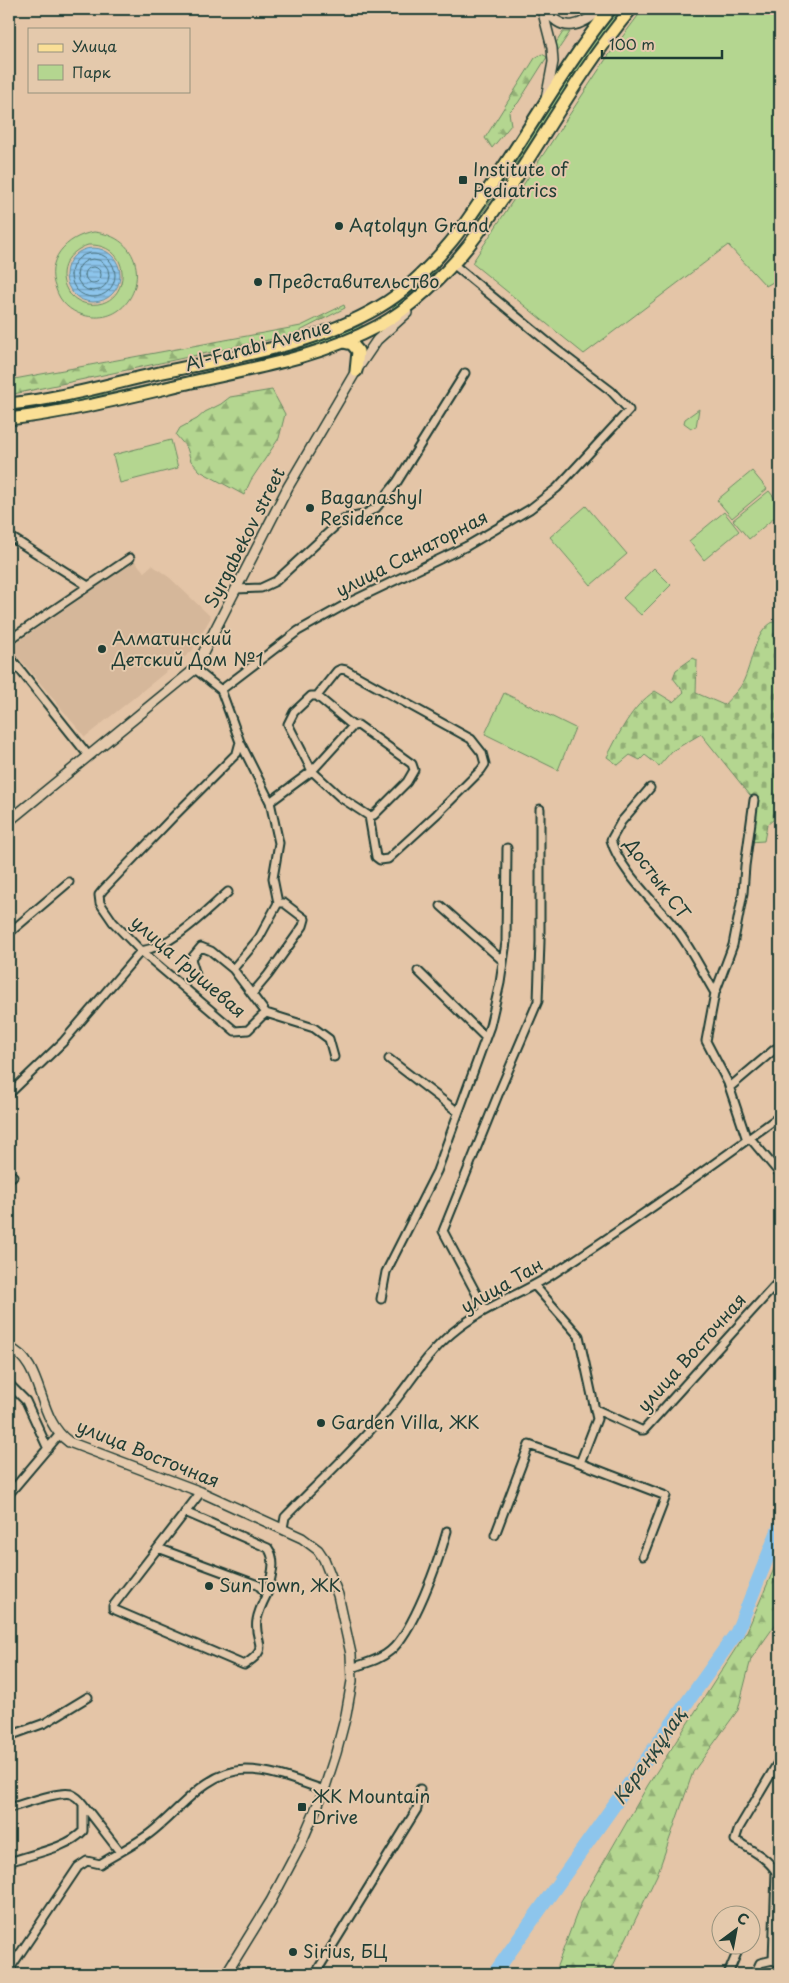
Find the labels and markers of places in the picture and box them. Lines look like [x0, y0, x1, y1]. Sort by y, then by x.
place label: Institute of Pediatrics [473, 155, 570, 203]
marker: Institute of Pediatrics [457, 174, 469, 186]
place label: Aqtolqyn Grand [349, 211, 489, 238]
marker: Aqtolqyn Grand [333, 220, 345, 232]
place label: Представительство [268, 267, 439, 294]
marker: Представительство [252, 276, 264, 288]
place label: Baganashyl Residence [320, 483, 423, 531]
marker: Baganashyl Residence [304, 502, 316, 514]
place label: Алматинский Детский Дом №1 [111, 624, 264, 672]
marker: Алматинский Детский Дом №1 [96, 643, 108, 655]
place label: Garden Villa, ЖК [331, 1408, 480, 1435]
marker: Garden Villa, ЖК [315, 1417, 327, 1429]
place label: Sun Town, ЖК [219, 1571, 341, 1598]
marker: Sun Town, ЖК [203, 1580, 215, 1592]
place label: ЖК Mountain Drive [311, 1782, 430, 1830]
marker: ЖК Mountain Drive [296, 1801, 308, 1813]
place label: Sirius, БЦ [303, 1937, 388, 1964]
marker: Sirius, БЦ [287, 1946, 299, 1958]

